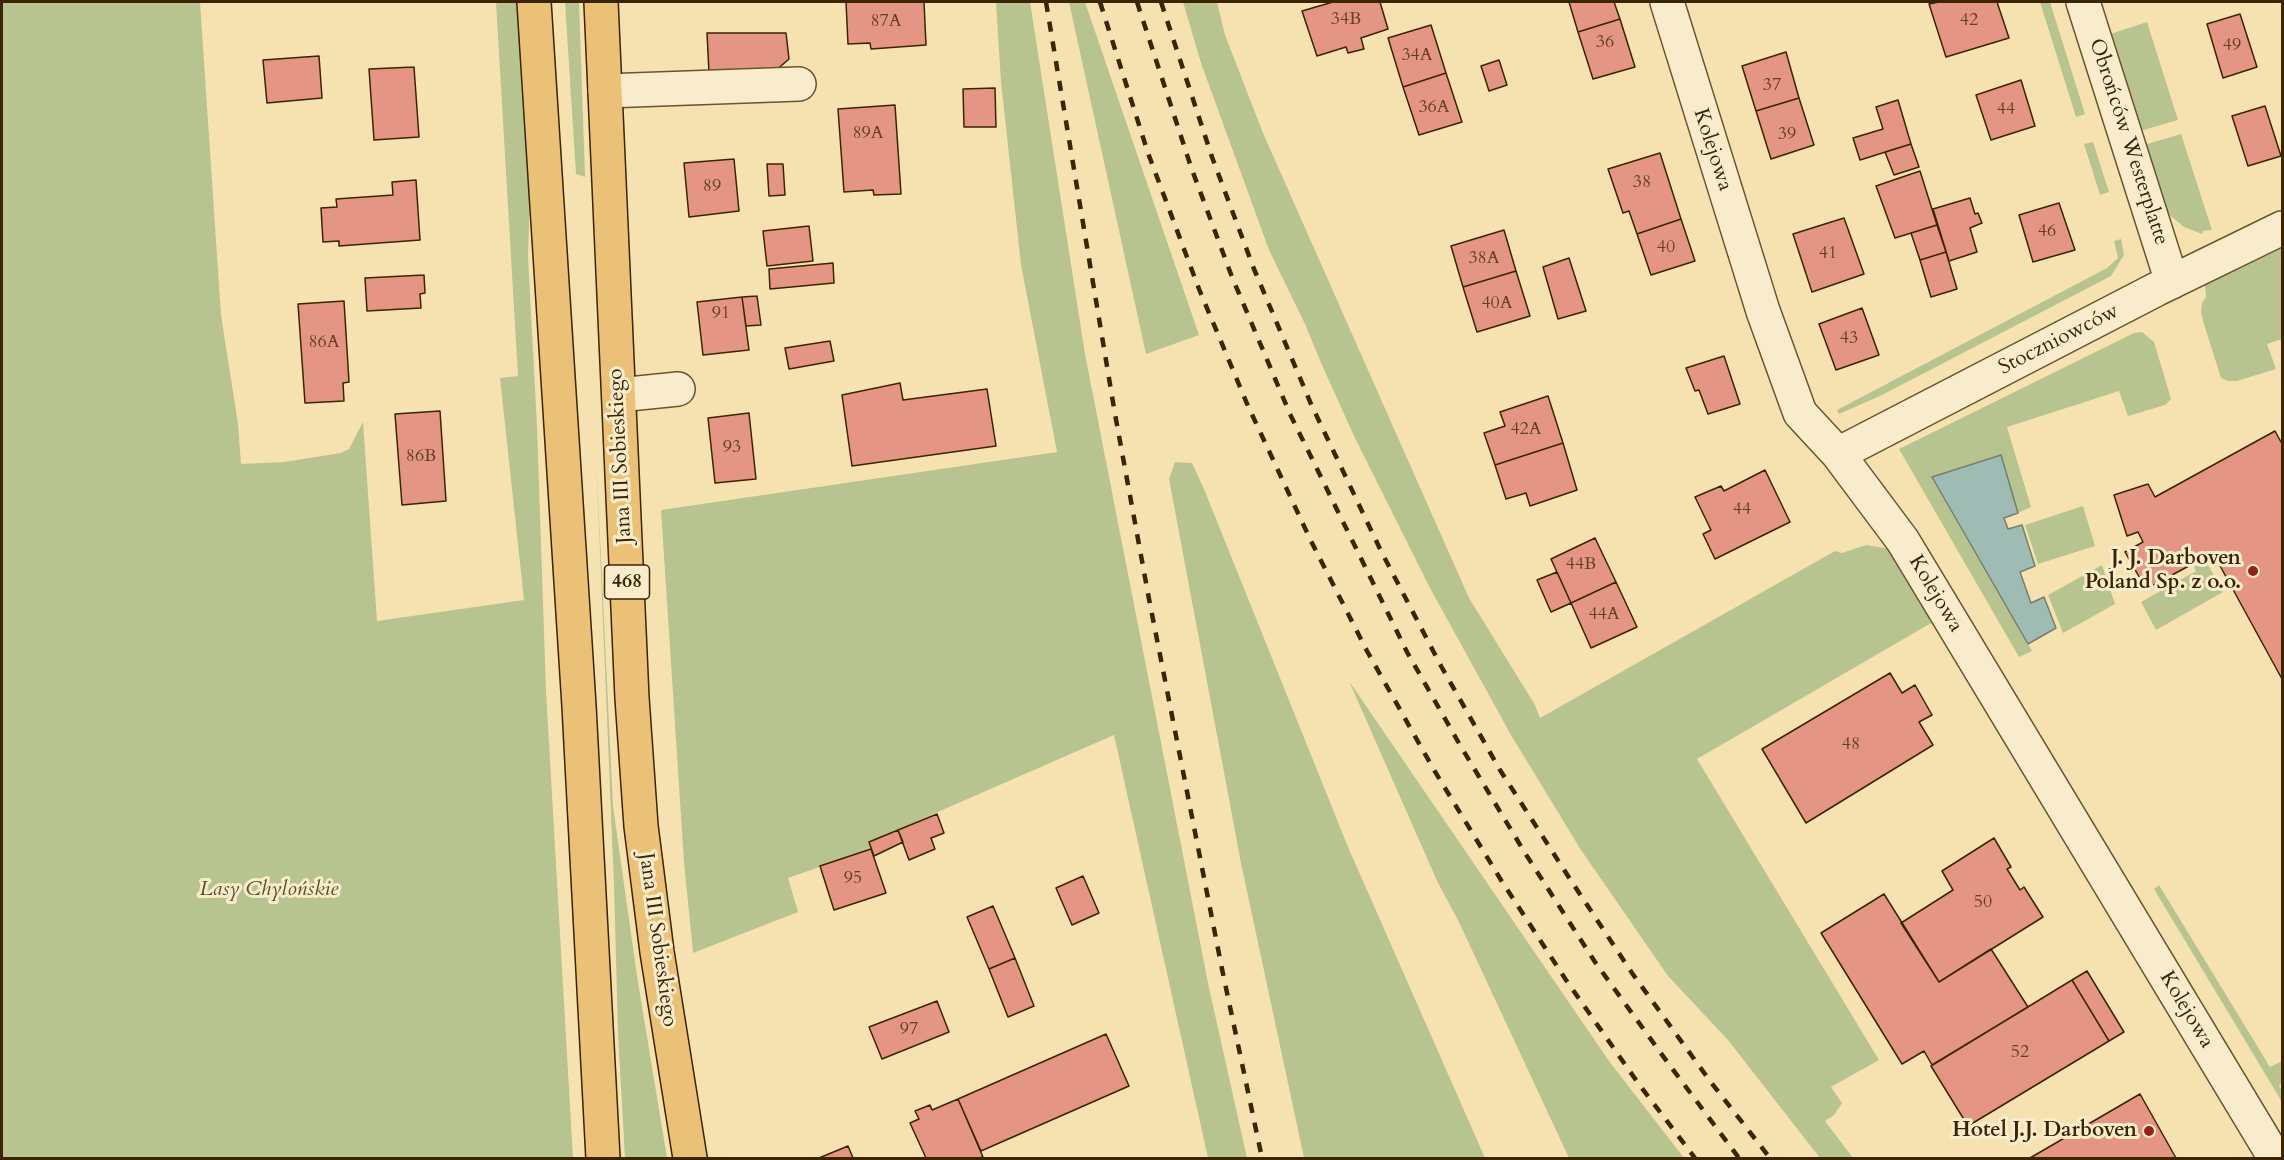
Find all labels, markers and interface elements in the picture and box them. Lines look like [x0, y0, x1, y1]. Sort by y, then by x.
house number: 34B [1331, 9, 1361, 31]
house number: 42 [1960, 10, 1978, 32]
house number: 87A [870, 11, 902, 33]
house number: 36 [1596, 32, 1614, 54]
street label: Obrońców Westerplatte [2083, 35, 2173, 249]
house number: 49 [2223, 35, 2241, 57]
house number: 34A [1401, 45, 1433, 67]
house number: 37 [1763, 75, 1781, 97]
house number: 36A [1418, 97, 1450, 119]
house number: 44 [1997, 99, 2015, 121]
street label: Kolejowa [1687, 106, 1737, 194]
house number: 89A [852, 123, 884, 145]
house number: 39 [1778, 124, 1796, 146]
house number: 38 [1633, 172, 1651, 194]
house number: 89 [703, 176, 721, 198]
house number: 46 [2038, 221, 2056, 243]
house number: 40 [1657, 237, 1675, 259]
house number: 41 [1819, 243, 1837, 265]
house number: 38A [1468, 248, 1500, 270]
house number: 40A [1481, 293, 1513, 315]
street label: Stoczniowców [1995, 299, 2123, 381]
house number: 91 [712, 303, 730, 325]
house number: 43 [1840, 328, 1858, 350]
house number: 86A [308, 332, 340, 354]
street label: Jana III Sobieskiego [604, 368, 638, 544]
house number: 42A [1510, 419, 1542, 441]
house number: 93 [723, 437, 741, 459]
house number: 86B [406, 446, 436, 468]
house number: 44 [1733, 499, 1751, 521]
place label: J. J. Darboven Poland Sp. z o.o. [2085, 546, 2241, 596]
street label: Kolejowa [1902, 551, 1968, 637]
house number: 44B [1566, 554, 1596, 576]
marker: J. J. Darboven Poland Sp. z o.o. [2246, 564, 2260, 578]
road number: 468 [604, 565, 650, 599]
house number: 44A [1588, 604, 1620, 626]
house number: 48 [1842, 734, 1860, 756]
street label: Jana III Sobieskiego [632, 851, 682, 1029]
house number: 95 [844, 868, 862, 890]
park label: Lasy Chylońskie [200, 877, 338, 903]
house number: 50 [1974, 892, 1992, 914]
street label: Kolejowa [2153, 967, 2219, 1053]
house number: 97 [900, 1019, 918, 1041]
house number: 52 [2011, 1042, 2029, 1064]
place label: Hotel J.J. Darboven [1952, 1118, 2137, 1144]
marker: Hotel J.J. Darboven [2142, 1124, 2156, 1138]

